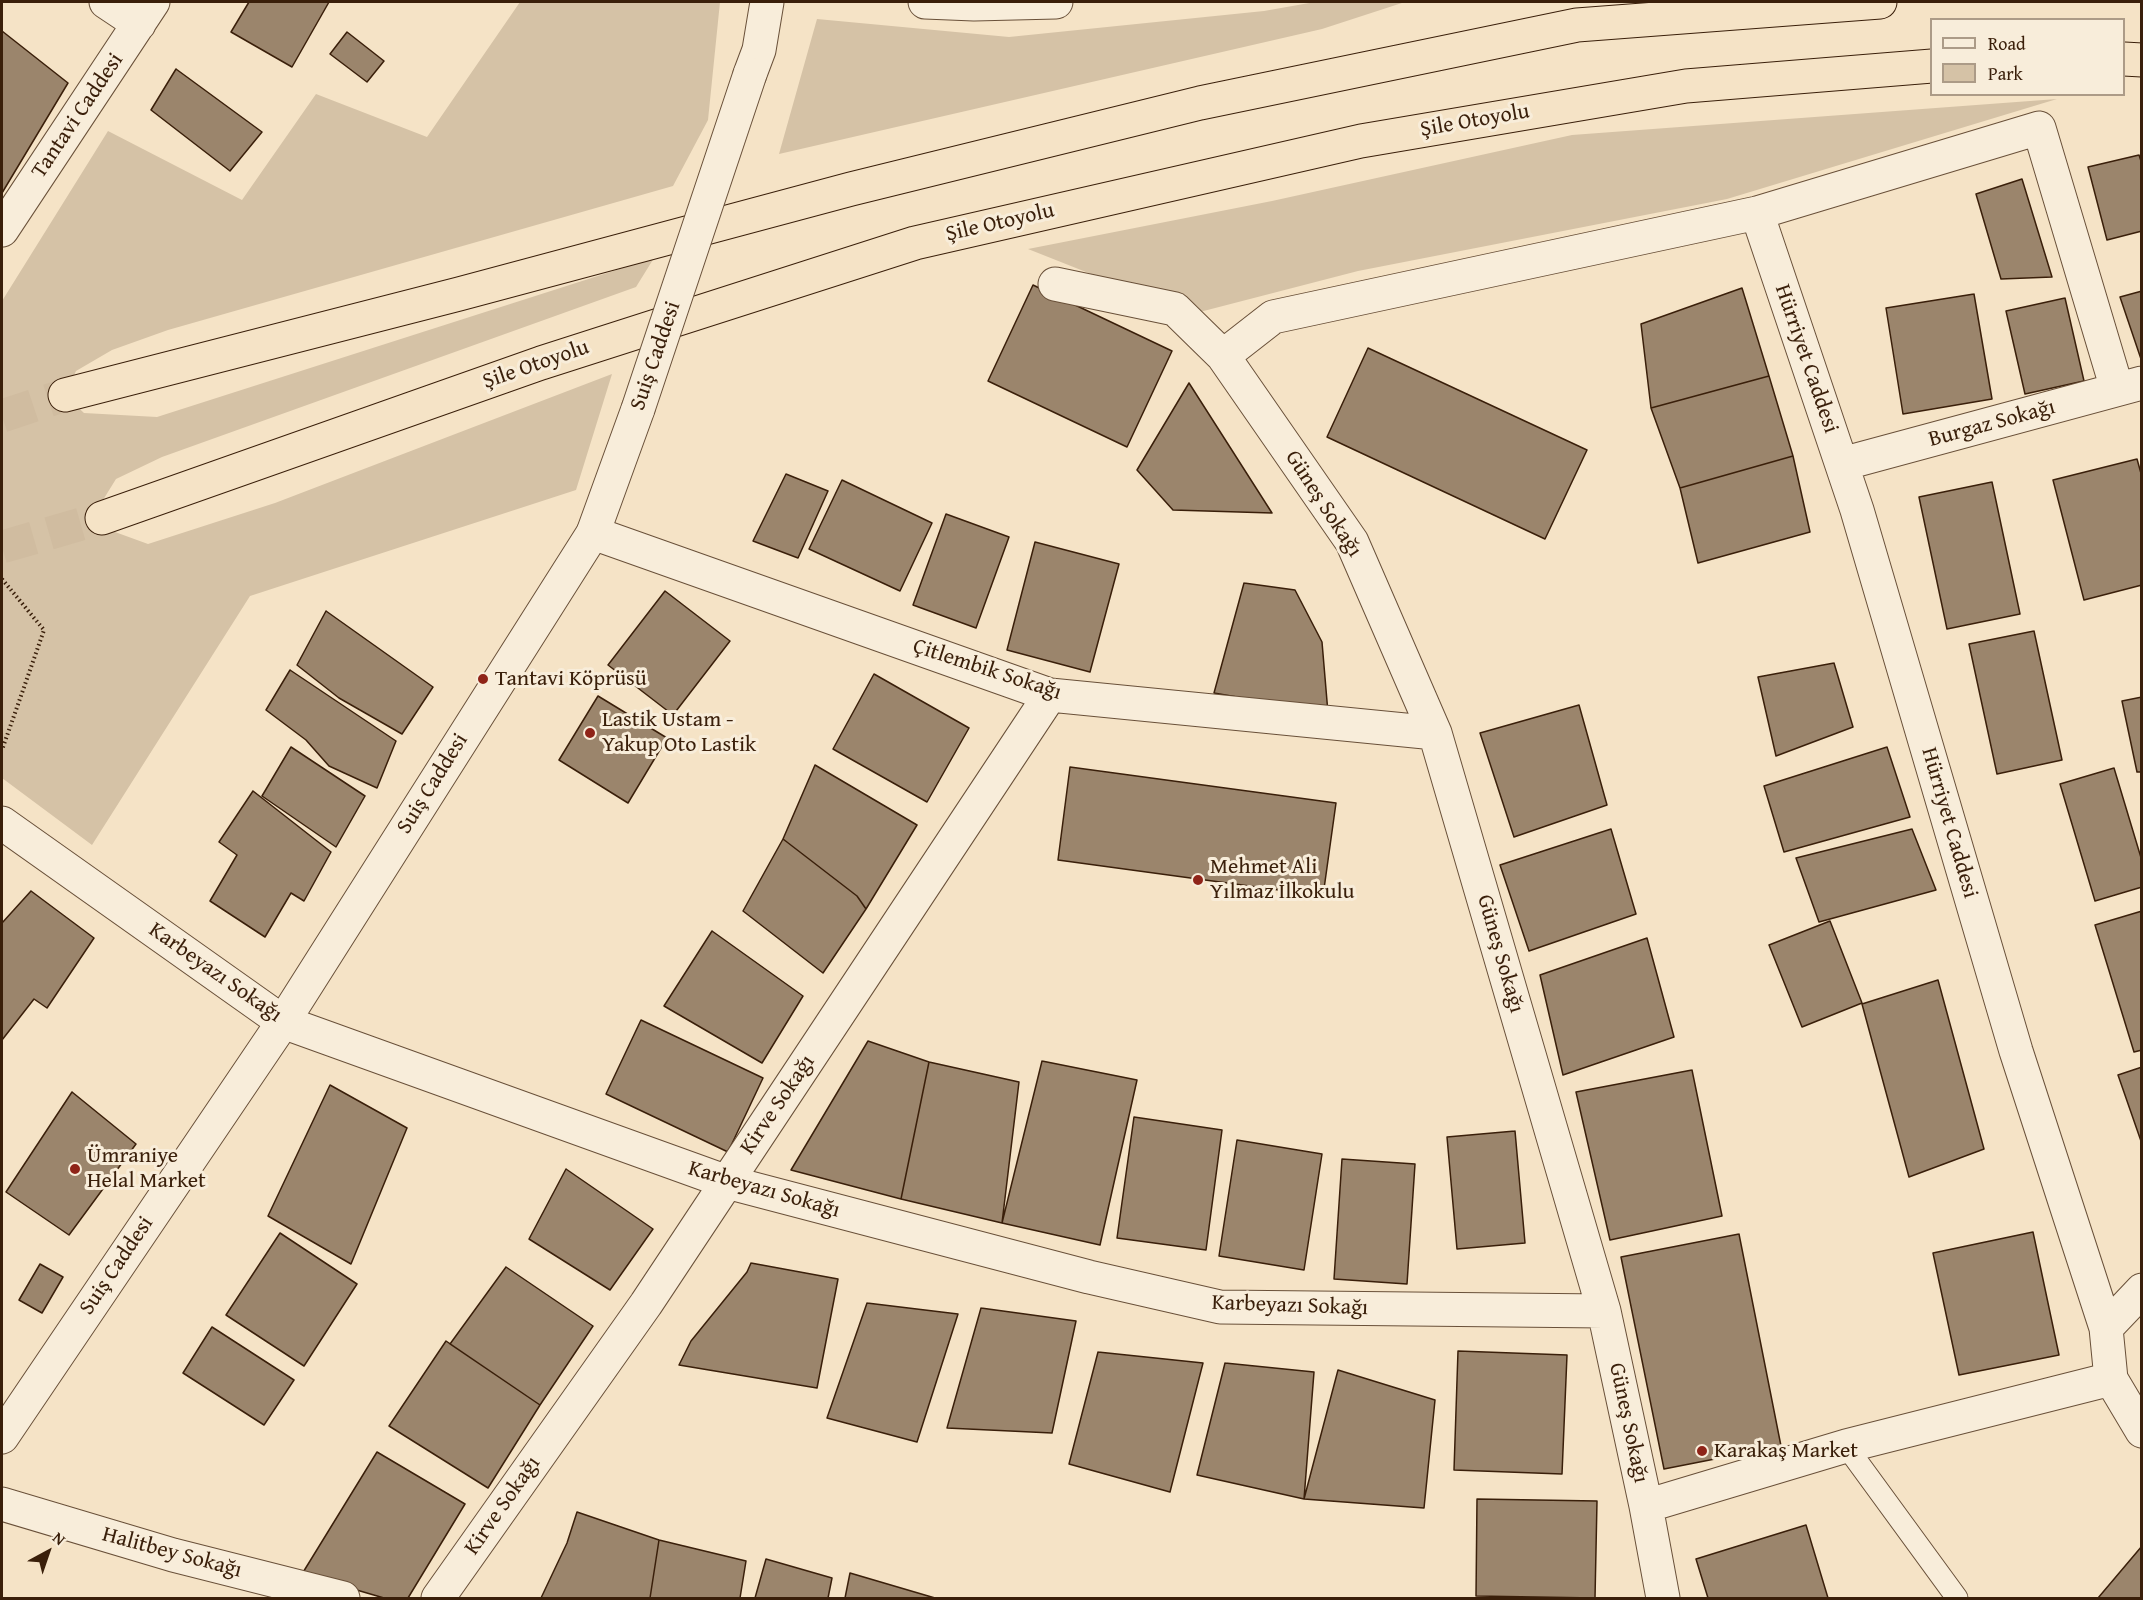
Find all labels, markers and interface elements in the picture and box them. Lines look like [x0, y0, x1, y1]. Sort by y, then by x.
legend [1930, 18, 2125, 96]
text: Road [1988, 30, 2026, 57]
street label: Tantavi Caddesi [26, 48, 130, 184]
text: Park [1988, 60, 2023, 87]
street label: Şile Otoyolu [1418, 98, 1532, 144]
street label: Şile Otoyolu [943, 198, 1057, 248]
street label: Hürriyet Caddesi [1768, 281, 1844, 437]
street label: Suiş Caddesi [625, 298, 687, 414]
street label: Şile Otoyolu [479, 335, 593, 395]
street label: Burgaz Sokağı [1926, 394, 2058, 454]
street label: Güneş Sokağı [1279, 446, 1367, 562]
street label: Çitlembik Sokağı [909, 634, 1065, 706]
place label: Tantavi Köprüsü [495, 666, 647, 692]
marker: Tantavi Köprüsü [476, 672, 490, 686]
place label: Lastik Ustam - Yakup Oto Lastik [602, 707, 756, 758]
marker: Lastik Ustam - Yakup Oto Lastik [583, 726, 597, 740]
street label: Suiş Caddesi [392, 729, 474, 839]
street label: Hürriyet Caddesi [1915, 745, 1983, 901]
place label: Mehmet Ali Yılmaz İlkokulu [1210, 854, 1354, 906]
marker: Mehmet Ali Yılmaz İlkokulu [1191, 873, 1205, 887]
street label: Güneş Sokağı [1471, 892, 1529, 1016]
street label: Karbeyazı Sokağı [143, 917, 287, 1029]
street label: Kirve Sokağı [735, 1050, 821, 1160]
place label: Ümraniye Helal Market [87, 1143, 206, 1194]
street label: Karbeyazı Sokağı [685, 1156, 843, 1224]
marker: Ümraniye Helal Market [68, 1162, 82, 1176]
street label: Suiş Caddesi [74, 1212, 160, 1320]
street label: Karbeyazı Sokağı [1211, 1290, 1369, 1322]
street label: Güneş Sokağı [1602, 1361, 1654, 1485]
place label: Karakaş Market [1714, 1438, 1858, 1464]
marker: Karakaş Market [1695, 1444, 1709, 1458]
street label: Kirve Sokağı [459, 1452, 547, 1560]
north arrow [18, 1522, 78, 1582]
street label: Halitbey Sokağı [99, 1522, 245, 1584]
text: N [48, 1526, 71, 1551]

